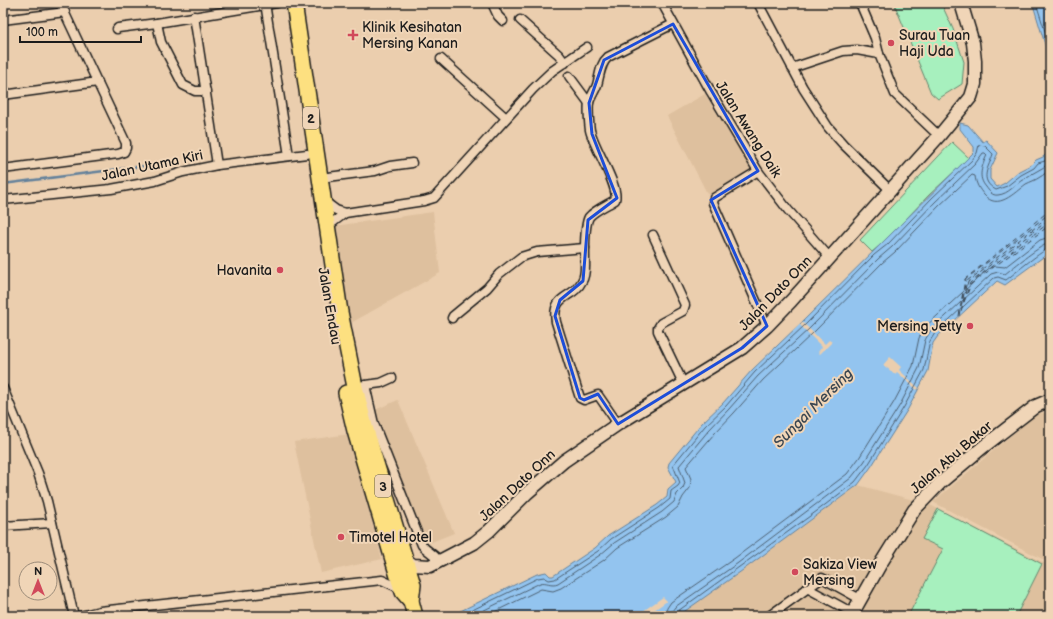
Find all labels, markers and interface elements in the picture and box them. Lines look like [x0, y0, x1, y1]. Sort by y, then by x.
scale bar [20, 18, 141, 44]
place label: Klinik Kesihatan Mersing Kanan [362, 19, 462, 52]
text: 100 m [26, 25, 58, 40]
place label: Surau Tuan Haji Uda [899, 27, 970, 60]
marker: Klinik Kesihatan Mersing Kanan [347, 29, 359, 41]
marker: Surau Tuan Haji Uda [886, 38, 896, 48]
street label: Jalan Awang Daik [712, 78, 785, 181]
road number: 2 [303, 107, 319, 129]
street label: Jalan Utama Kiri [100, 146, 205, 185]
street label: Jalan Dato Onn [735, 252, 815, 334]
place label: Havanita [216, 262, 272, 279]
marker: Havanita [275, 265, 285, 275]
street label: Jalan Endau [314, 266, 345, 346]
place label: Mersing Jetty [877, 318, 963, 335]
marker: Mersing Jetty [965, 321, 975, 331]
water label: Sungai Mersing [769, 364, 858, 452]
street label: Jalan Abu Bakar [907, 417, 996, 497]
street label: Jalan Dato Onn [476, 446, 559, 525]
road number: 3 [375, 475, 391, 497]
place label: Timotel Hotel [349, 529, 432, 546]
marker: Timotel Hotel [336, 532, 346, 542]
place label: Sakiza View Mersing [803, 556, 878, 589]
north arrow [18, 561, 58, 601]
text: N [34, 565, 42, 578]
marker: Sakiza View Mersing [790, 567, 800, 577]

